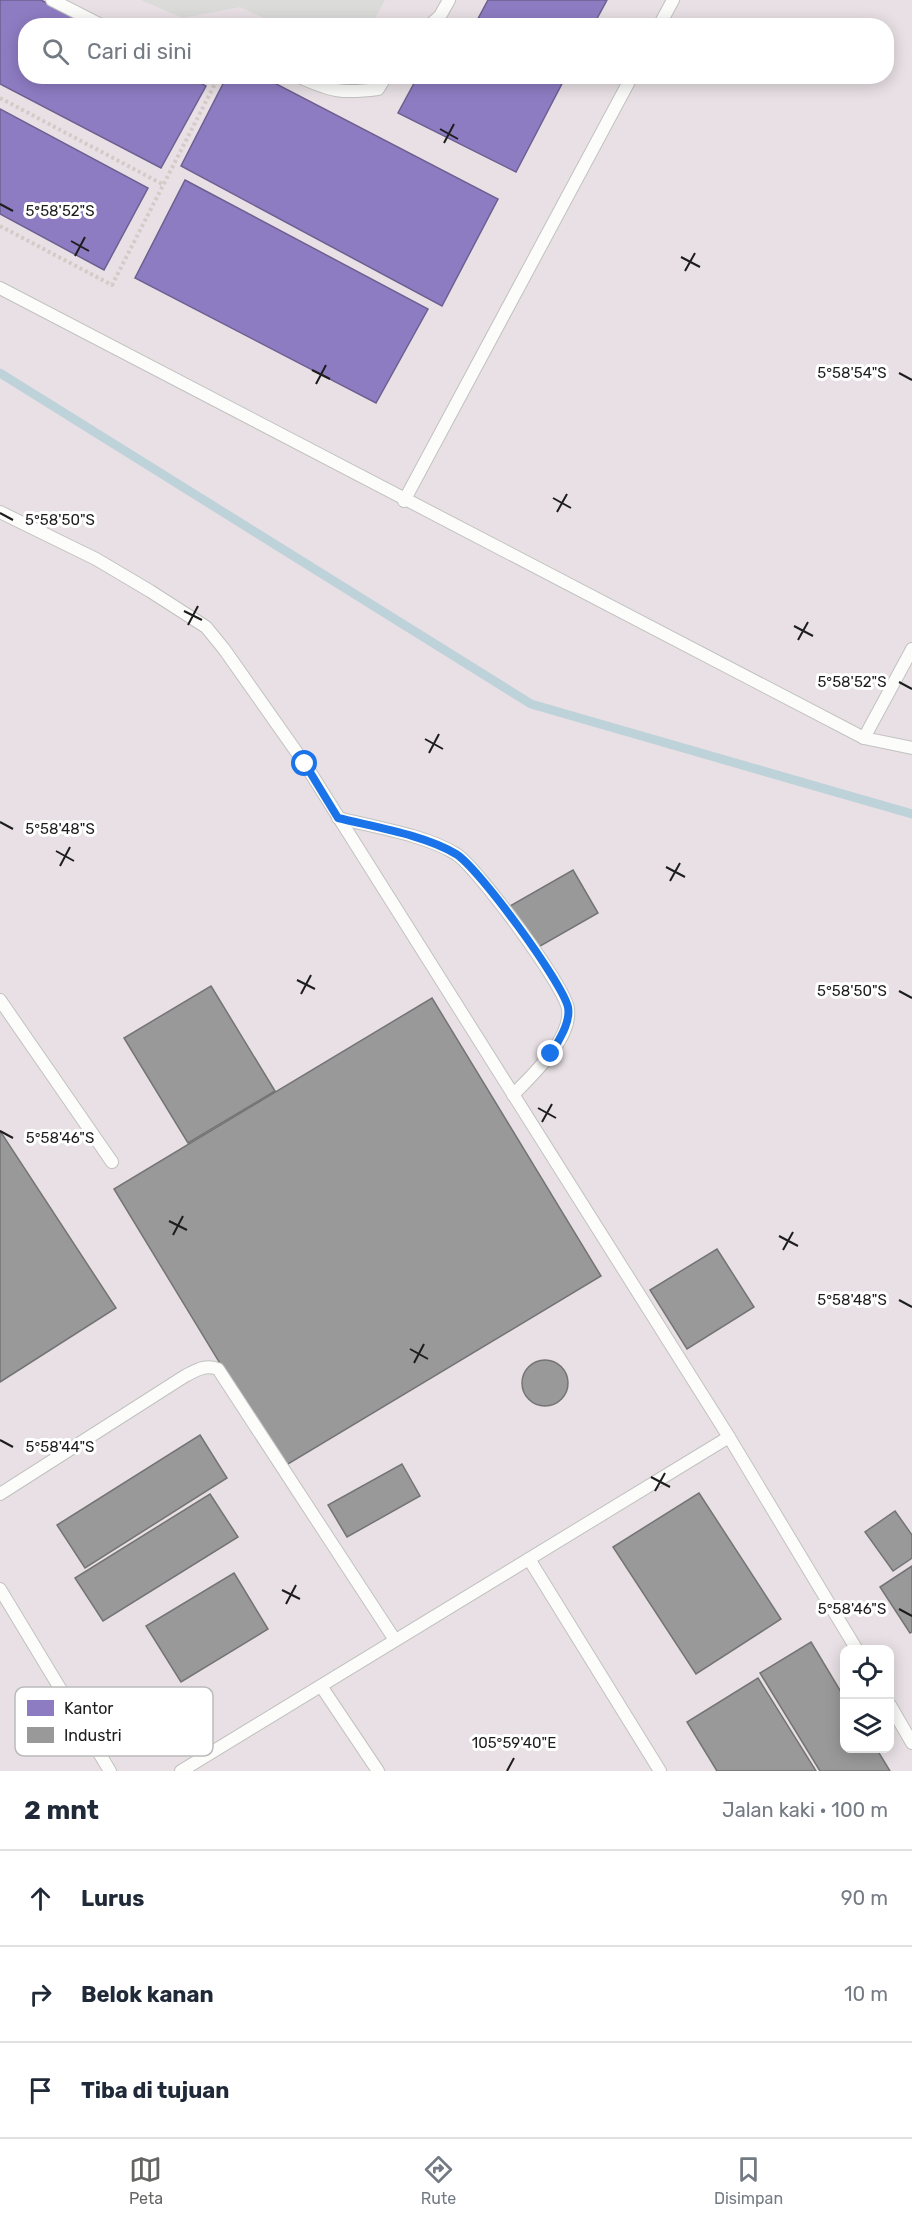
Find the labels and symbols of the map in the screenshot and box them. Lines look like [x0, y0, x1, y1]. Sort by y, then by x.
text: 5°58'52"S [25, 202, 95, 220]
text: 5°58'54"S [817, 364, 887, 382]
text: 5°58'50"S [25, 511, 95, 529]
text: 5°58'52"S [817, 673, 887, 691]
route start [291, 750, 317, 776]
text: 5°58'48"S [25, 820, 95, 838]
text: 5°58'50"S [817, 982, 887, 1000]
route end [537, 1040, 563, 1066]
text: 5°58'46"S [26, 1129, 94, 1147]
text: 5°58'48"S [817, 1291, 887, 1309]
text: 5°58'44"S [26, 1438, 94, 1456]
text: 5°58'46"S [818, 1600, 886, 1618]
legend [15, 1687, 213, 1756]
text: Kantor [64, 1699, 113, 1718]
text: Industri [64, 1726, 122, 1745]
text: 105°59'40"E [472, 1734, 556, 1752]

